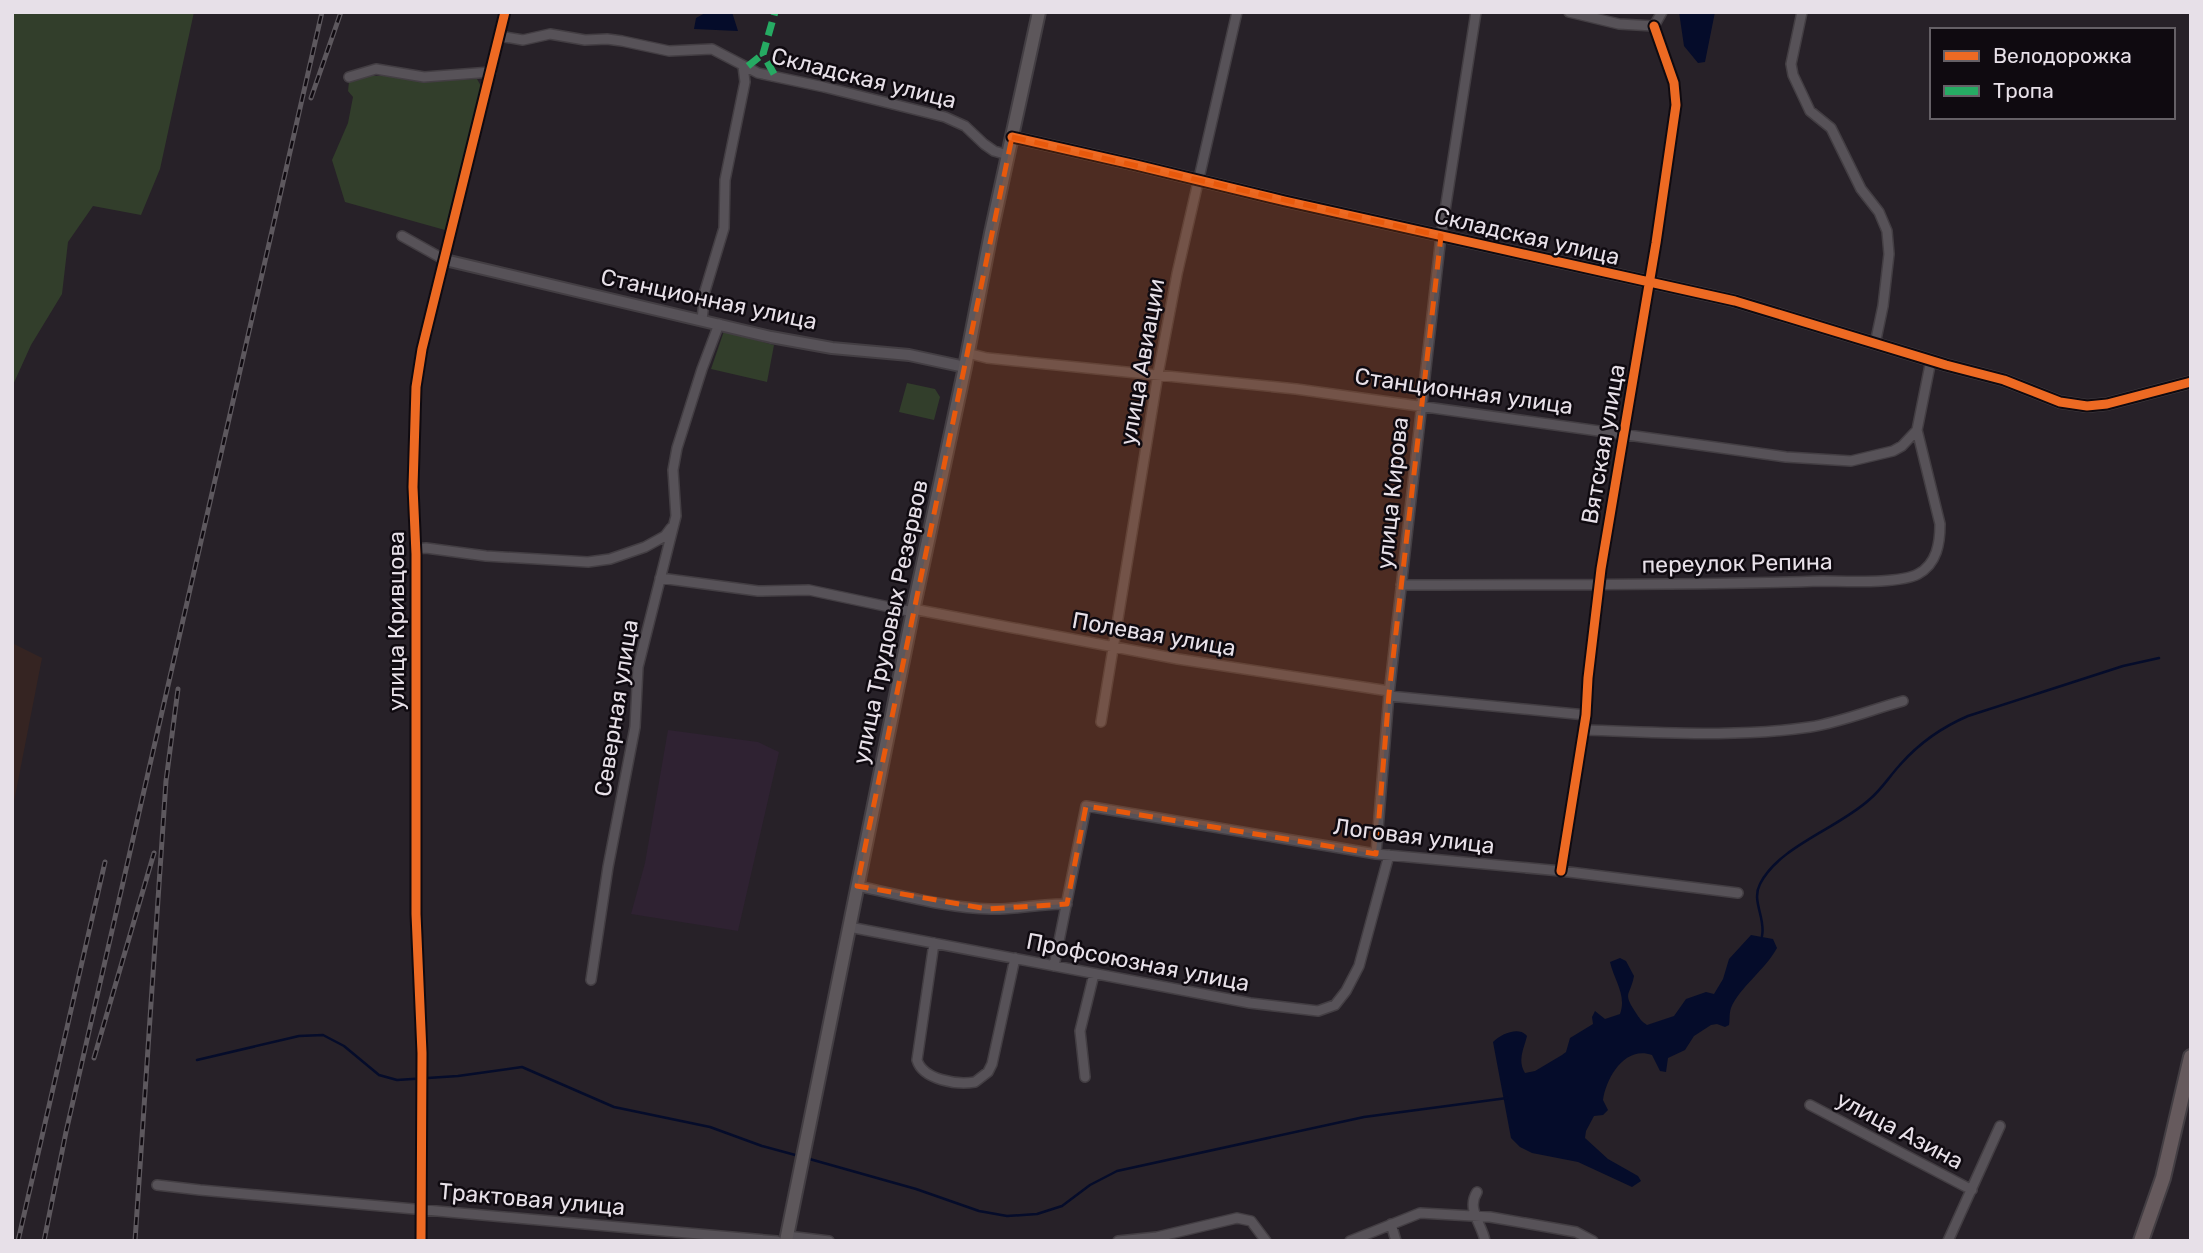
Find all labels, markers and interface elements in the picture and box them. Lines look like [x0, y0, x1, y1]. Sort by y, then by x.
legend [1930, 28, 2175, 119]
street label: Складская улица [769, 41, 959, 115]
text: Велодорожка [1993, 43, 2132, 68]
text: Тропа [1993, 78, 2054, 103]
street label: Складская улица [1432, 201, 1622, 271]
street label: Станционная улица [598, 262, 820, 336]
street label: улица Авиации [1114, 276, 1170, 448]
street label: Станционная улица [1353, 362, 1575, 420]
street label: Вятская улица [1575, 362, 1631, 526]
street label: улица Кирова [1370, 415, 1414, 571]
street label: улица Трудовых Резервов [846, 477, 934, 767]
street label: улица Кривцова [382, 531, 410, 711]
street label: переулок Репина [1641, 547, 1833, 579]
street label: Полевая улица [1070, 606, 1238, 662]
street label: Северная улица [588, 618, 644, 798]
street label: Логовая улица [1332, 812, 1496, 860]
street label: Профсоюзная улица [1024, 927, 1252, 997]
street label: улица Азина [1832, 1085, 1968, 1175]
street label: Трактовая улица [438, 1177, 626, 1221]

